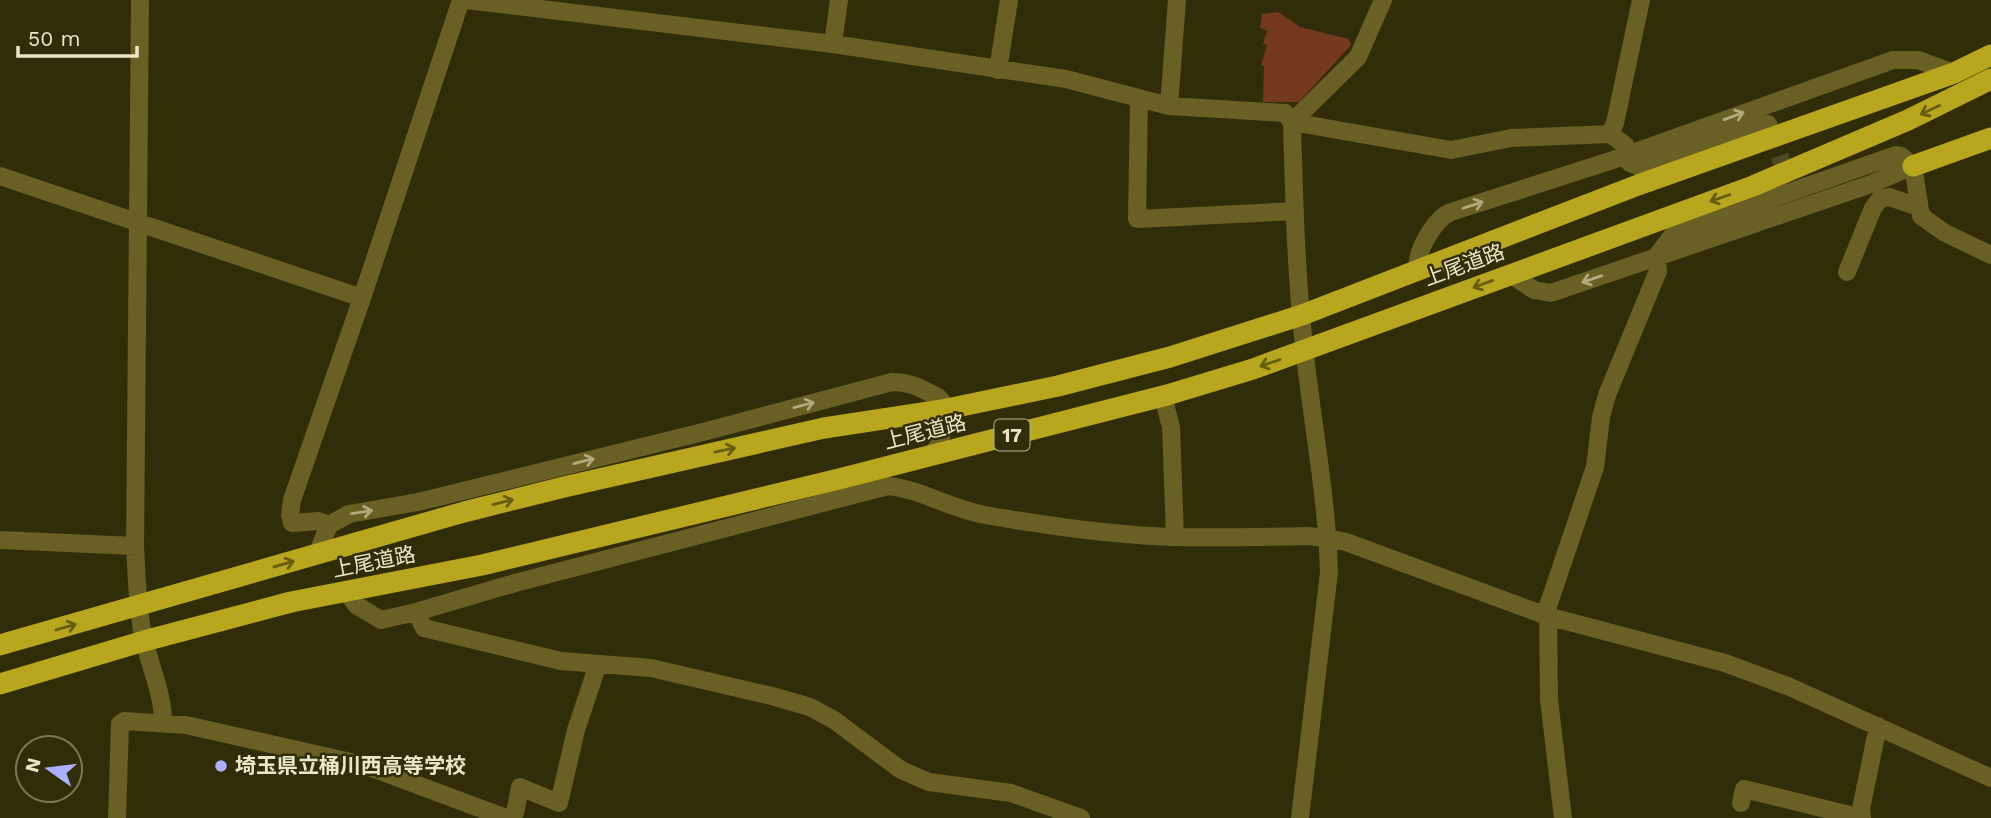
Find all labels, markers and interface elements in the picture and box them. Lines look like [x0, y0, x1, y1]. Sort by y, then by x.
scale bar [18, 14, 136, 58]
text: 50 m [28, 26, 80, 51]
one-way arrow [1920, 104, 1941, 117]
one-way arrow [1723, 109, 1745, 121]
one-way arrow [1710, 192, 1732, 205]
one-way arrow [1461, 198, 1483, 210]
street label: 上尾道路 [1420, 238, 1508, 291]
one-way arrow [1581, 274, 1603, 286]
one-way arrow [1473, 279, 1495, 291]
one-way arrow [1260, 358, 1282, 370]
one-way arrow [793, 398, 815, 411]
street label: 上尾道路 [881, 409, 969, 454]
road number: 17 [995, 420, 1030, 450]
one-way arrow [713, 443, 736, 456]
one-way arrow [572, 454, 595, 467]
one-way arrow [491, 495, 514, 508]
one-way arrow [350, 505, 373, 518]
street label: 上尾道路 [330, 541, 418, 582]
one-way arrow [273, 557, 295, 570]
one-way arrow [54, 619, 76, 632]
north arrow [14, 734, 84, 804]
place label: 埼玉県立桶川西高等学校 [235, 753, 466, 778]
text: N [20, 755, 46, 775]
marker: 埼玉県立桶川西高等学校 [213, 758, 229, 774]

